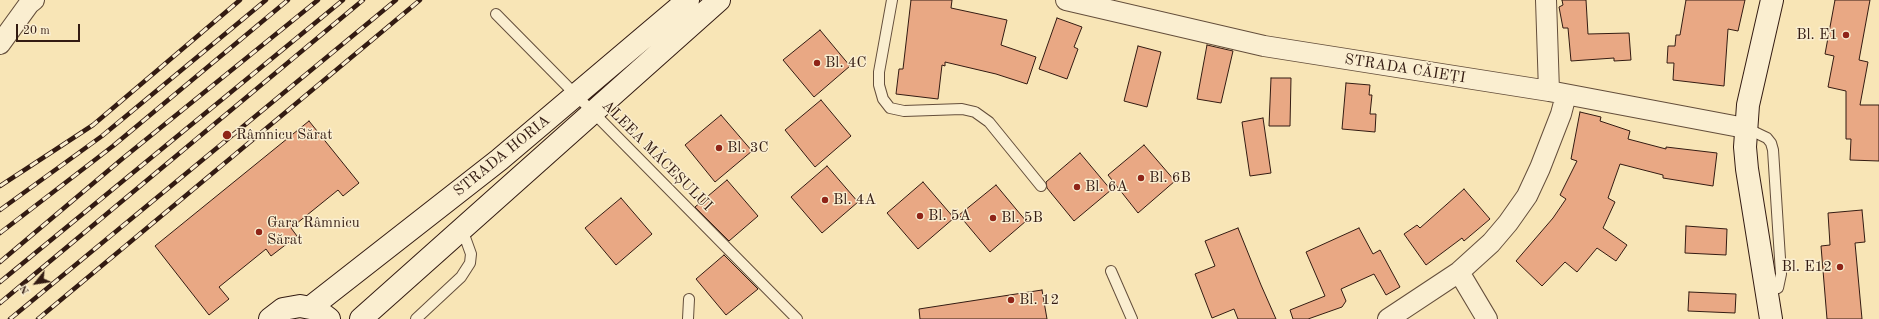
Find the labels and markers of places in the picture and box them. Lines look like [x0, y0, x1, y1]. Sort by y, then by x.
place label: Bl. E1 [1796, 26, 1838, 44]
marker: Bl. E1 [1841, 30, 1851, 40]
place label: Bl. 4C [825, 54, 867, 72]
marker: Bl. 4C [812, 58, 822, 68]
place label: Râmnicu Sărat [236, 126, 332, 144]
marker: Râmnicu Sărat [221, 129, 233, 141]
place label: Bl. 3C [727, 139, 769, 157]
marker: Bl. 3C [714, 143, 724, 153]
place label: Bl. 6B [1149, 169, 1191, 187]
marker: Bl. 6B [1136, 173, 1146, 183]
place label: Bl. 6A [1085, 178, 1128, 196]
marker: Bl. 6A [1072, 182, 1082, 192]
place label: Bl. 4A [833, 191, 876, 209]
marker: Bl. 4A [820, 195, 830, 205]
place label: Bl. 5A [928, 207, 971, 225]
place label: Bl. 5B [1001, 209, 1043, 227]
marker: Bl. 5A [915, 211, 925, 221]
marker: Bl. 5B [988, 213, 998, 223]
place label: Gara Râmnicu Sărat [267, 214, 360, 249]
marker: Gara Râmnicu Sărat [254, 227, 264, 237]
place label: Bl. E12 [1781, 258, 1832, 276]
marker: Bl. E12 [1835, 262, 1845, 272]
place label: Bl. 12 [1019, 291, 1059, 309]
marker: Bl. 12 [1006, 295, 1016, 305]

